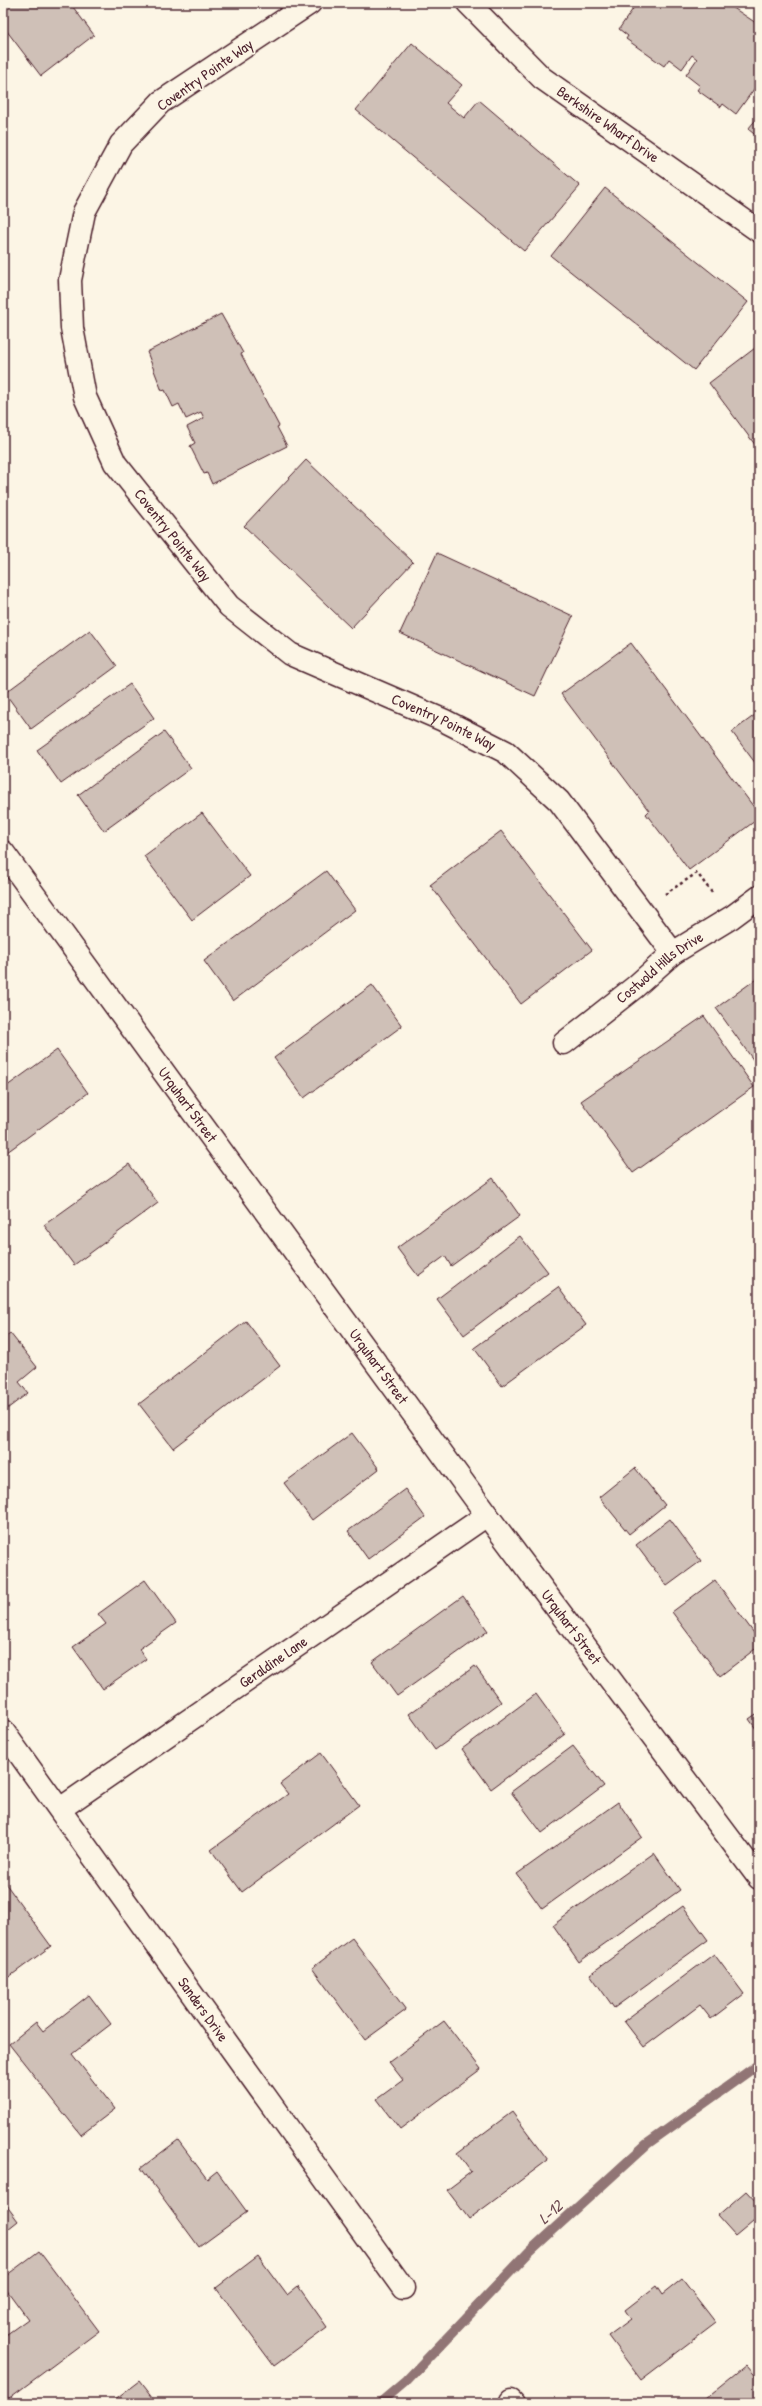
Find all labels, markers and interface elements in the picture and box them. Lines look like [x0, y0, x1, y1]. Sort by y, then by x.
street label: Coventry Pointe Way [152, 34, 257, 116]
street label: Berkshire Wharf Drive [553, 81, 664, 167]
street label: Coventry Pointe Way [130, 484, 217, 586]
street label: Coventry Pointe Way [388, 688, 500, 755]
street label: Costwold Hills Drive [611, 926, 707, 1008]
street label: Urquhart Street [153, 1063, 223, 1147]
street label: Urquhart Street [344, 1324, 414, 1409]
street label: Urquhart Street [536, 1585, 607, 1669]
street label: Geraldine Lane [235, 1631, 311, 1693]
street label: Sanders Drive [173, 1973, 234, 2046]
water label: L-12 [533, 2194, 568, 2229]

